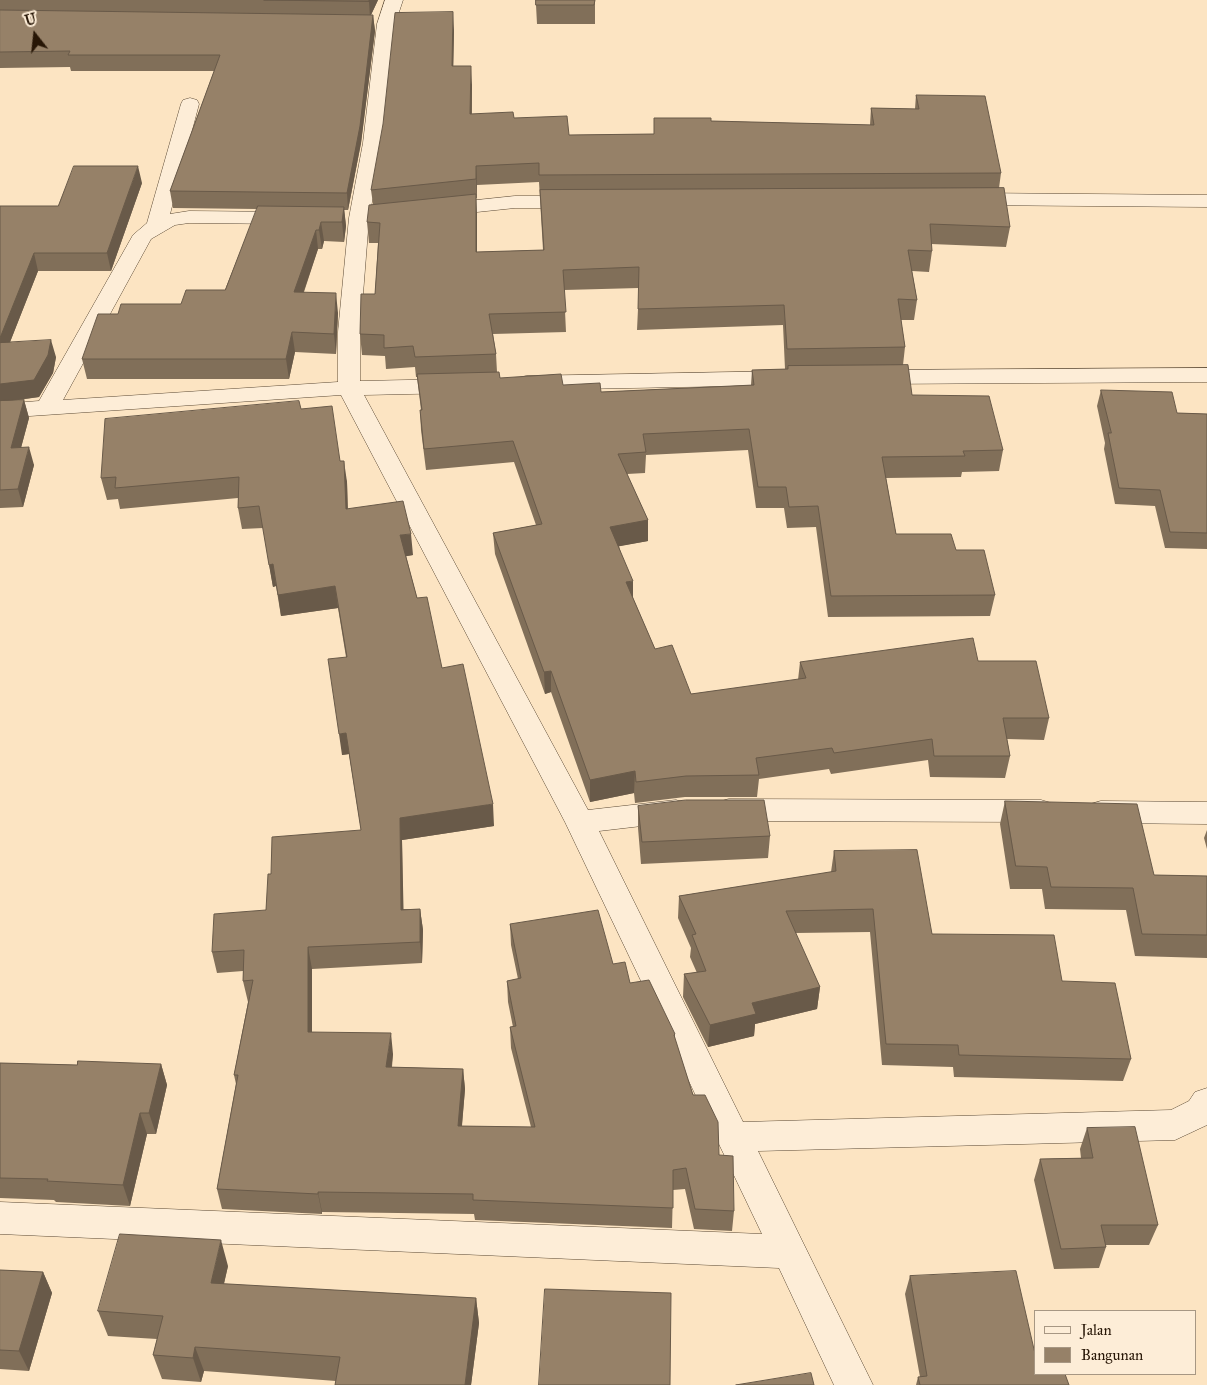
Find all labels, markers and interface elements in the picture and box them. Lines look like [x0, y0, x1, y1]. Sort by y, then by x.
north arrow [10, 10, 60, 60]
text: U [23, 10, 38, 30]
legend [1034, 1310, 1197, 1375]
text: Jalan [1081, 1321, 1112, 1339]
text: Bangunan [1081, 1346, 1143, 1364]

